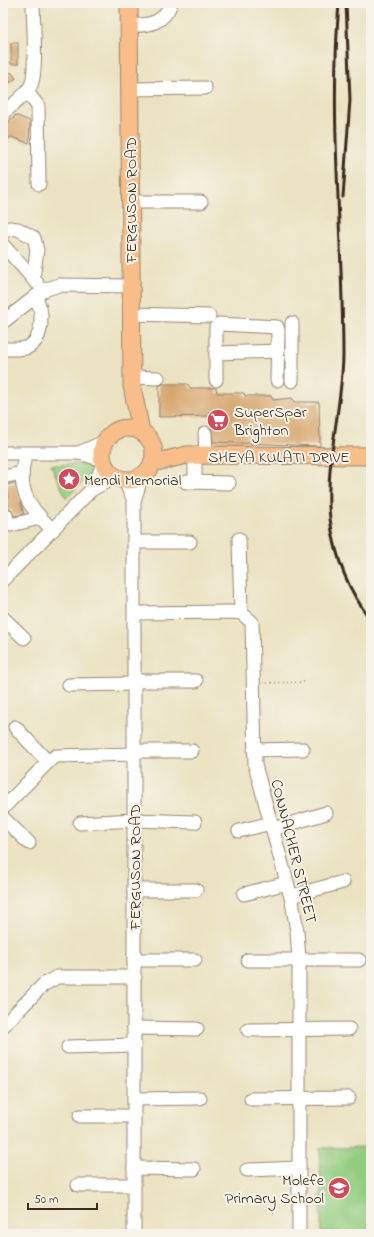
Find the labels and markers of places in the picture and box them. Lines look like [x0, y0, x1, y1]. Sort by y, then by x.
place label: SuperSpar Brighton [233, 401, 307, 443]
supermarket icon: SuperSpar Brighton [205, 407, 231, 433]
place icon: Mendi Memorial [56, 466, 82, 492]
place label: Mendi Memorial [84, 469, 182, 493]
place label: Molefe Primary School [225, 1169, 325, 1211]
school or university icon: Molefe Primary School [326, 1175, 352, 1201]

